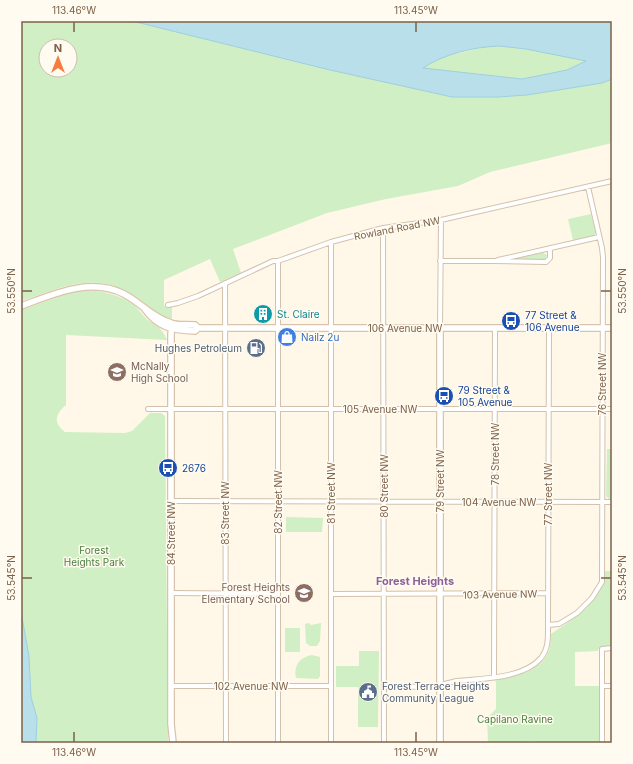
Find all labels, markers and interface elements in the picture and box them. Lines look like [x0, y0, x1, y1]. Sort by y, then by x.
text: 113.46°W [52, 4, 96, 16]
text: 113.45°W [394, 4, 438, 16]
north arrow [38, 38, 78, 78]
text: N [54, 41, 62, 55]
street label: Rowland Road NW [353, 214, 441, 242]
text: 53.550°N [5, 268, 17, 314]
text: 53.550°N [616, 268, 628, 314]
building icon: St. Claire [252, 303, 274, 325]
place label: St. Claire [277, 308, 320, 320]
place label: 77 Street & 106 Avenue [525, 309, 580, 333]
bus stop icon: 77 Street & 106 Avenue [500, 310, 522, 332]
street label: 106 Avenue NW [368, 322, 443, 334]
shop icon: Nailz 2u [276, 326, 298, 348]
place label: Nailz 2u [301, 331, 339, 343]
fuel station icon: Hughes Petroleum [245, 337, 267, 359]
place label: Hughes Petroleum [155, 342, 242, 354]
street label: 76 Street NW [596, 352, 608, 415]
place label: McNally High School [131, 360, 188, 384]
school or university icon: McNally High School [106, 361, 128, 383]
place label: 79 Street & 105 Avenue [458, 384, 513, 408]
bus stop icon: 79 Street & 105 Avenue [433, 385, 455, 407]
street label: 105 Avenue NW [343, 403, 417, 415]
street label: 78 Street NW [489, 422, 501, 485]
street label: 79 Street NW [434, 449, 446, 513]
street label: 80 Street NW [378, 454, 390, 518]
bus stop icon: 2676 [157, 457, 179, 479]
place label: 2676 [182, 462, 206, 474]
street label: 81 Street NW [325, 462, 337, 524]
street label: 77 Street NW [542, 462, 554, 525]
street label: 82 Street NW [272, 470, 284, 534]
street label: 83 Street NW [219, 481, 231, 545]
street label: 104 Avenue NW [462, 496, 537, 508]
street label: 84 Street NW [165, 501, 177, 565]
park label: Forest Heights Park [64, 544, 125, 568]
text: 53.545°N [5, 555, 17, 601]
text: 53.545°N [616, 555, 628, 601]
district label: Forest Heights [376, 574, 454, 588]
place label: Forest Heights Elementary School [201, 581, 290, 605]
school or university icon: Forest Heights Elementary School [293, 582, 315, 604]
street label: 103 Avenue NW [463, 587, 538, 601]
street label: 102 Avenue NW [214, 680, 288, 692]
place label: Forest Terrace Heights Community League [382, 680, 490, 704]
public building icon: Forest Terrace Heights Community League [357, 681, 379, 703]
park label: Capilano Ravine [477, 713, 553, 725]
text: 113.46°W [52, 746, 96, 758]
text: 113.45°W [394, 746, 438, 758]

